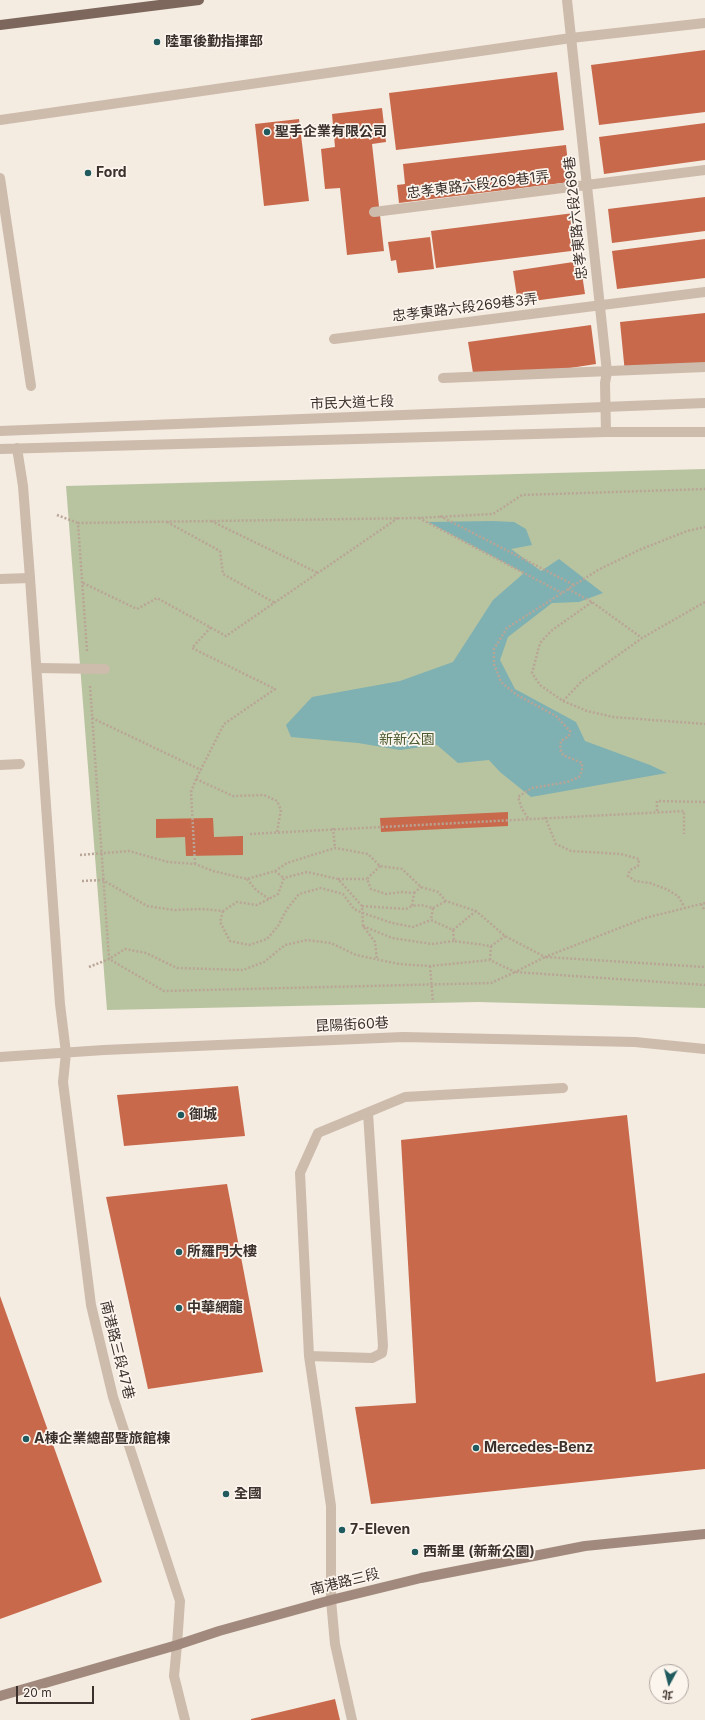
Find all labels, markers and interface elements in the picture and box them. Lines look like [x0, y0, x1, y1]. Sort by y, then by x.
place label: 陸軍後勤指揮部 [165, 34, 263, 50]
marker: 陸軍後勤指揮部 [152, 37, 162, 47]
place label: 聖手企業有限公司 [275, 124, 387, 140]
marker: 聖手企業有限公司 [262, 127, 272, 137]
street label: 忠孝東路六段269巷 [561, 156, 591, 280]
place label: Ford [96, 165, 127, 181]
marker: Ford [83, 168, 93, 178]
street label: 忠孝東路六段269巷1弄 [406, 168, 550, 202]
street label: 忠孝東路六段269巷3弄 [391, 291, 539, 325]
street label: 市民大道七段 [310, 393, 394, 413]
park label: 新新公園 [379, 732, 435, 748]
street label: 昆陽街60巷 [315, 1015, 389, 1035]
place label: 御城 [189, 1107, 217, 1123]
marker: 御城 [176, 1110, 186, 1120]
place label: 所羅門大樓 [187, 1244, 257, 1260]
marker: 所羅門大樓 [174, 1247, 184, 1257]
street label: 南港路三段47巷 [97, 1299, 137, 1401]
place label: 中華網龍 [187, 1300, 243, 1316]
marker: 中華網龍 [174, 1303, 184, 1313]
place label: A棟企業總部暨旅館棟 [34, 1431, 170, 1447]
marker: A棟企業總部暨旅館棟 [21, 1434, 31, 1444]
place label: Mercedes-Benz [484, 1440, 593, 1456]
marker: Mercedes-Benz [471, 1443, 481, 1453]
place label: 全國 [234, 1486, 262, 1502]
marker: 全國 [221, 1489, 231, 1499]
place label: 7-Eleven [350, 1522, 410, 1538]
marker: 7-Eleven [337, 1525, 347, 1535]
place label: 西新里 (新新公園) [423, 1544, 535, 1560]
marker: 西新里 (新新公園) [410, 1547, 420, 1557]
street label: 南港路三段 [309, 1565, 381, 1599]
north arrow [649, 1664, 689, 1704]
scale bar [18, 1678, 96, 1704]
text: 20 m [23, 1685, 52, 1700]
text: 北 [661, 1687, 674, 1703]

